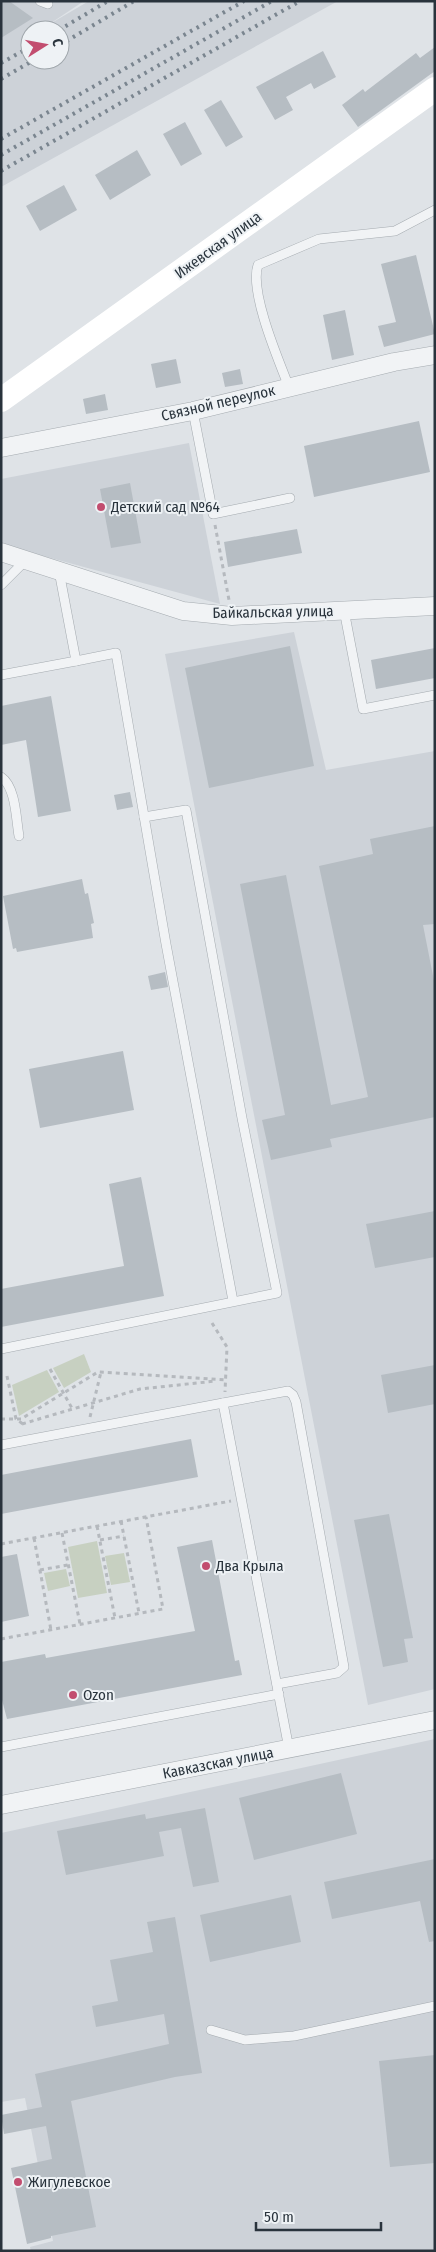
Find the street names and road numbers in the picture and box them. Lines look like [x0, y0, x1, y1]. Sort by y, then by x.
street label: Ижевская улица [171, 208, 265, 282]
street label: Связной переулок [159, 381, 277, 425]
street label: Байкальская улица [212, 602, 334, 622]
street label: Кавказская улица [161, 1743, 275, 1783]

